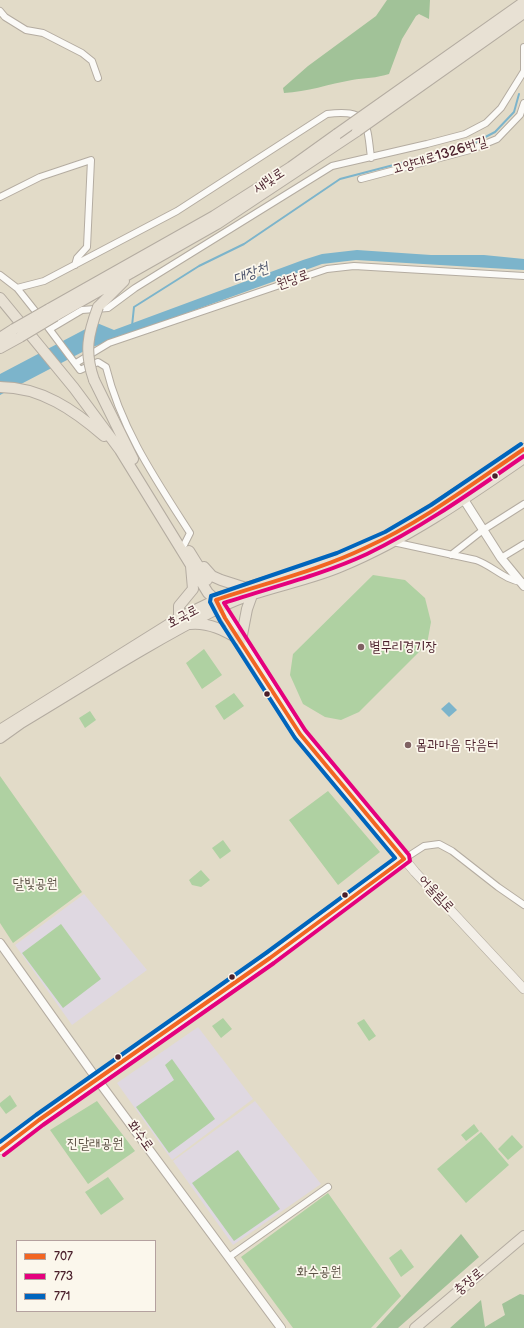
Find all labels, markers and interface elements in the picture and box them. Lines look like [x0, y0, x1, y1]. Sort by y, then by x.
street label: 고양대로1326번길 [390, 134, 490, 178]
street label: 새빛로 [250, 165, 288, 197]
water label: 대장천 [231, 259, 271, 289]
street label: 원당로 [274, 267, 312, 293]
unlabelled marker [490, 471, 500, 481]
street label: 호국로 [164, 602, 202, 632]
place label: 별무리경기장 [369, 639, 437, 655]
marker: 별무리경기장 [356, 642, 366, 652]
unlabelled marker [262, 689, 272, 699]
place label: 몸과마음 닦음터 [416, 737, 499, 753]
marker: 몸과마음 닦음터 [403, 740, 413, 750]
street label: 어울림로 [414, 872, 458, 916]
park label: 달빛공원 [12, 876, 58, 892]
unlabelled marker [340, 890, 350, 900]
unlabelled marker [227, 972, 237, 982]
unlabelled marker [113, 1052, 123, 1062]
street label: 화수로 [123, 1117, 157, 1155]
park label: 진달래공원 [67, 1136, 123, 1152]
legend [16, 1240, 156, 1312]
text: 707 [54, 1249, 73, 1264]
park label: 화수공원 [296, 1264, 342, 1280]
street label: 충장로 [451, 1265, 487, 1299]
text: 773 [54, 1269, 73, 1284]
text: 771 [54, 1289, 70, 1304]

